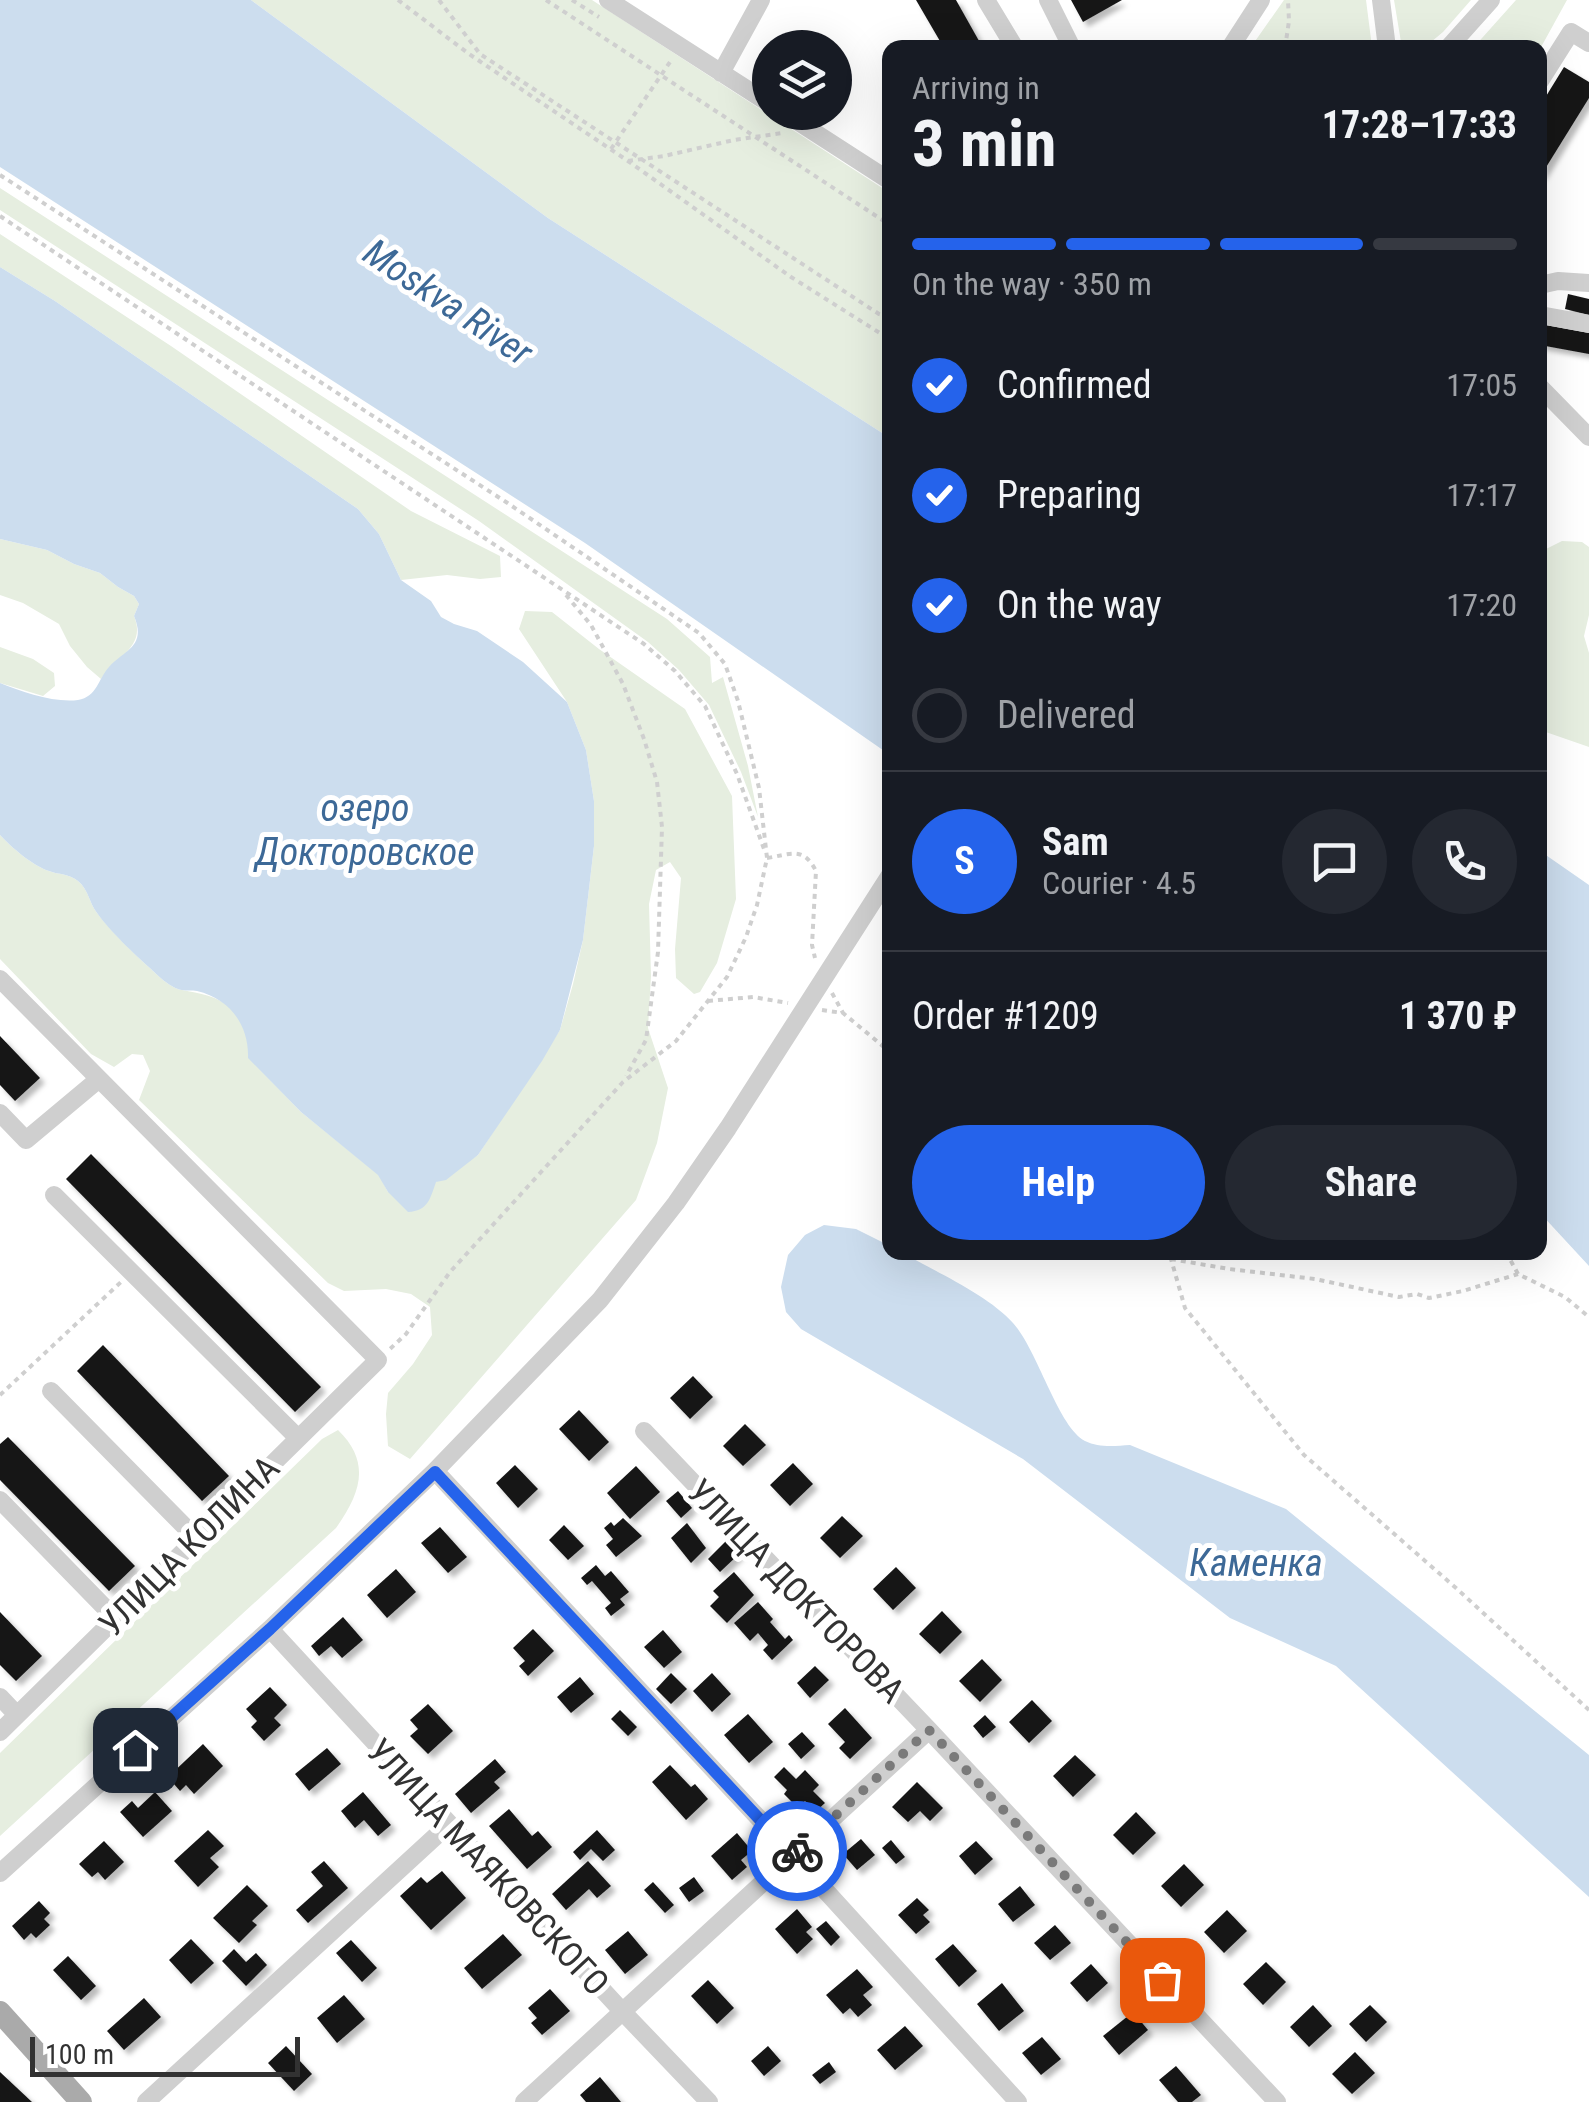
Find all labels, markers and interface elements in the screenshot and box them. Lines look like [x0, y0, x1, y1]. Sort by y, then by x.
map controls [752, 30, 852, 130]
button: layers [752, 30, 852, 130]
text: Arriving in [912, 69, 1040, 107]
text: 17:28–17:33 [1322, 103, 1517, 147]
text: 3 min [912, 106, 1056, 182]
water label: Moskva River [355, 230, 541, 375]
text: On the way · 350 m [912, 265, 1152, 303]
icon: check [912, 358, 967, 413]
text: Confirmed [997, 363, 1152, 407]
text: 17:05 [1446, 366, 1517, 404]
icon: check [912, 468, 967, 523]
text: Preparing [997, 473, 1142, 517]
text: 17:17 [1446, 476, 1517, 514]
icon: check [912, 578, 967, 633]
text: On the way [997, 583, 1162, 627]
text: 17:20 [1446, 586, 1517, 624]
text: Delivered [997, 693, 1136, 737]
water label: озеро Докторовское [252, 786, 475, 874]
button: chat [1282, 809, 1387, 914]
button: phone [1412, 809, 1517, 914]
text: Sam [1042, 820, 1109, 864]
text: S [954, 839, 975, 883]
text: Courier · 4.5 [1042, 864, 1196, 902]
text: Order #1209 [912, 994, 1099, 1038]
text: 1 370 ₽ [1399, 994, 1517, 1038]
button: Help [912, 1125, 1205, 1240]
button: Share [1225, 1125, 1517, 1240]
street label: УЛИЦА КОЛИНА [91, 1448, 288, 1645]
street label: УЛИЦА ДОКТОРОВА [679, 1471, 913, 1711]
water label: Каменка [1189, 1541, 1323, 1585]
pin [93, 1708, 178, 1793]
icon: home [108, 1723, 163, 1778]
street label: УЛИЦА МАЯКОВСКОГО [358, 1731, 617, 2004]
courier [747, 1801, 847, 1901]
icon: bike [770, 1824, 825, 1879]
pin [1120, 1938, 1205, 2023]
icon: bag [1135, 1953, 1190, 2008]
scale bar [30, 2032, 300, 2076]
text: 100 m [45, 2038, 114, 2071]

